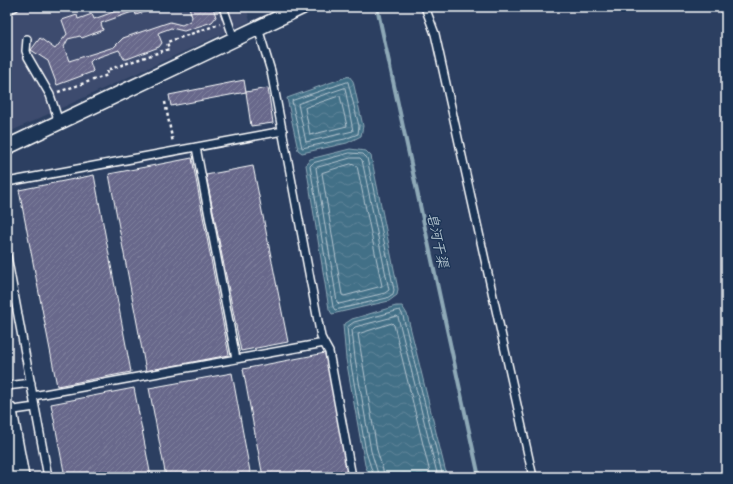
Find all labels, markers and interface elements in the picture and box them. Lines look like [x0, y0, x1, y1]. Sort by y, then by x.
water label: 皂河干渠 [419, 210, 456, 271]

